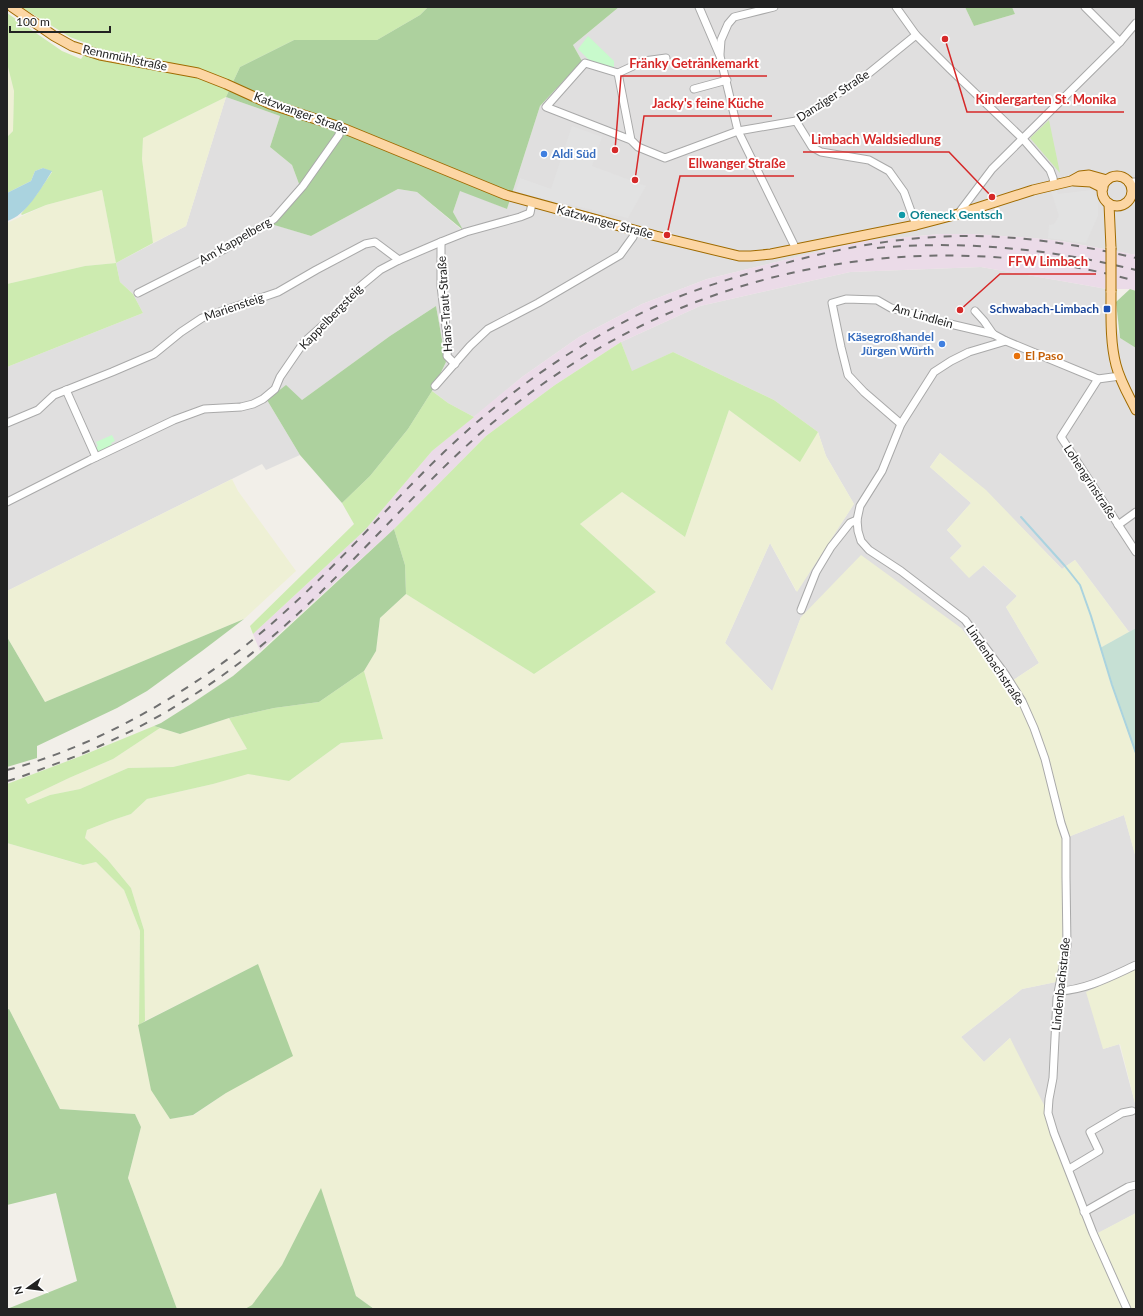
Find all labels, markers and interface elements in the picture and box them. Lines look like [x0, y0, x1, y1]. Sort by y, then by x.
scale bar [10, 8, 110, 34]
text: 100 m [16, 14, 50, 29]
street label: Rennmühlstraße [81, 41, 169, 74]
callout: Fränky Getränkemarkt [621, 51, 767, 76]
text: Fränky Getränkemarkt [629, 55, 759, 71]
street label: Danziger Straße [794, 67, 872, 125]
callout: Kindergarten St. Monika [967, 87, 1124, 112]
street label: Katzwanger Straße [252, 89, 350, 137]
callout: Jacky's feine Küche [644, 91, 772, 116]
text: Kindergarten St. Monika [976, 91, 1116, 107]
text: Jacky's feine Küche [652, 95, 764, 111]
callout: Limbach Waldsiedlung [803, 127, 949, 152]
text: Limbach Waldsiedlung [811, 131, 941, 147]
place label: Aldi Süd [551, 146, 596, 161]
marker: Aldi Süd [539, 149, 549, 159]
callout: Ellwanger Straße [680, 151, 794, 176]
text: Ellwanger Straße [688, 155, 786, 171]
street label: Katzwanger Straße [555, 201, 655, 242]
place label: Ofeneck Gentsch [910, 207, 1003, 222]
marker: Ofeneck Gentsch [897, 210, 907, 220]
street label: Am Kappelberg [196, 214, 274, 267]
callout: FFW Limbach [1000, 249, 1096, 274]
text: FFW Limbach [1008, 253, 1088, 269]
street label: Hans-Traut-Straße [434, 256, 455, 352]
street label: Kappelbergsteig [296, 281, 366, 352]
street label: Mariensteig [202, 289, 266, 324]
street label: Am Lindlein [891, 300, 955, 331]
place label: Schwabach-Limbach [990, 301, 1099, 316]
marker: Schwabach-Limbach [1102, 304, 1112, 314]
place label: Käsegroßhandel Jürgen Würth [847, 329, 934, 358]
marker: Käsegroßhandel Jürgen Würth [937, 339, 947, 349]
place label: El Paso [1025, 348, 1063, 363]
marker: El Paso [1012, 351, 1022, 361]
street label: Lohengrinstraße [1061, 442, 1120, 522]
street label: Lindenbachstraße [963, 622, 1028, 708]
street label: Lindenbachstraße [1048, 937, 1073, 1031]
north arrow [8, 1268, 48, 1308]
text: N [10, 1285, 25, 1296]

